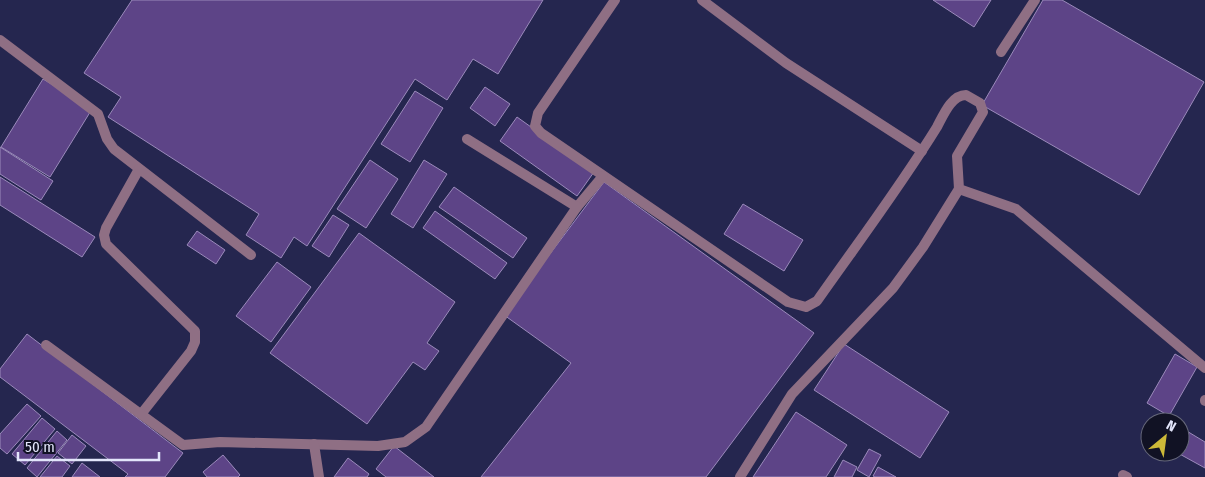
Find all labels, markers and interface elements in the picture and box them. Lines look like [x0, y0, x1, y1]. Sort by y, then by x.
north arrow [1140, 412, 1190, 462]
text: N [1163, 417, 1179, 436]
scale bar [18, 430, 159, 462]
text: 50 m [25, 438, 55, 456]

